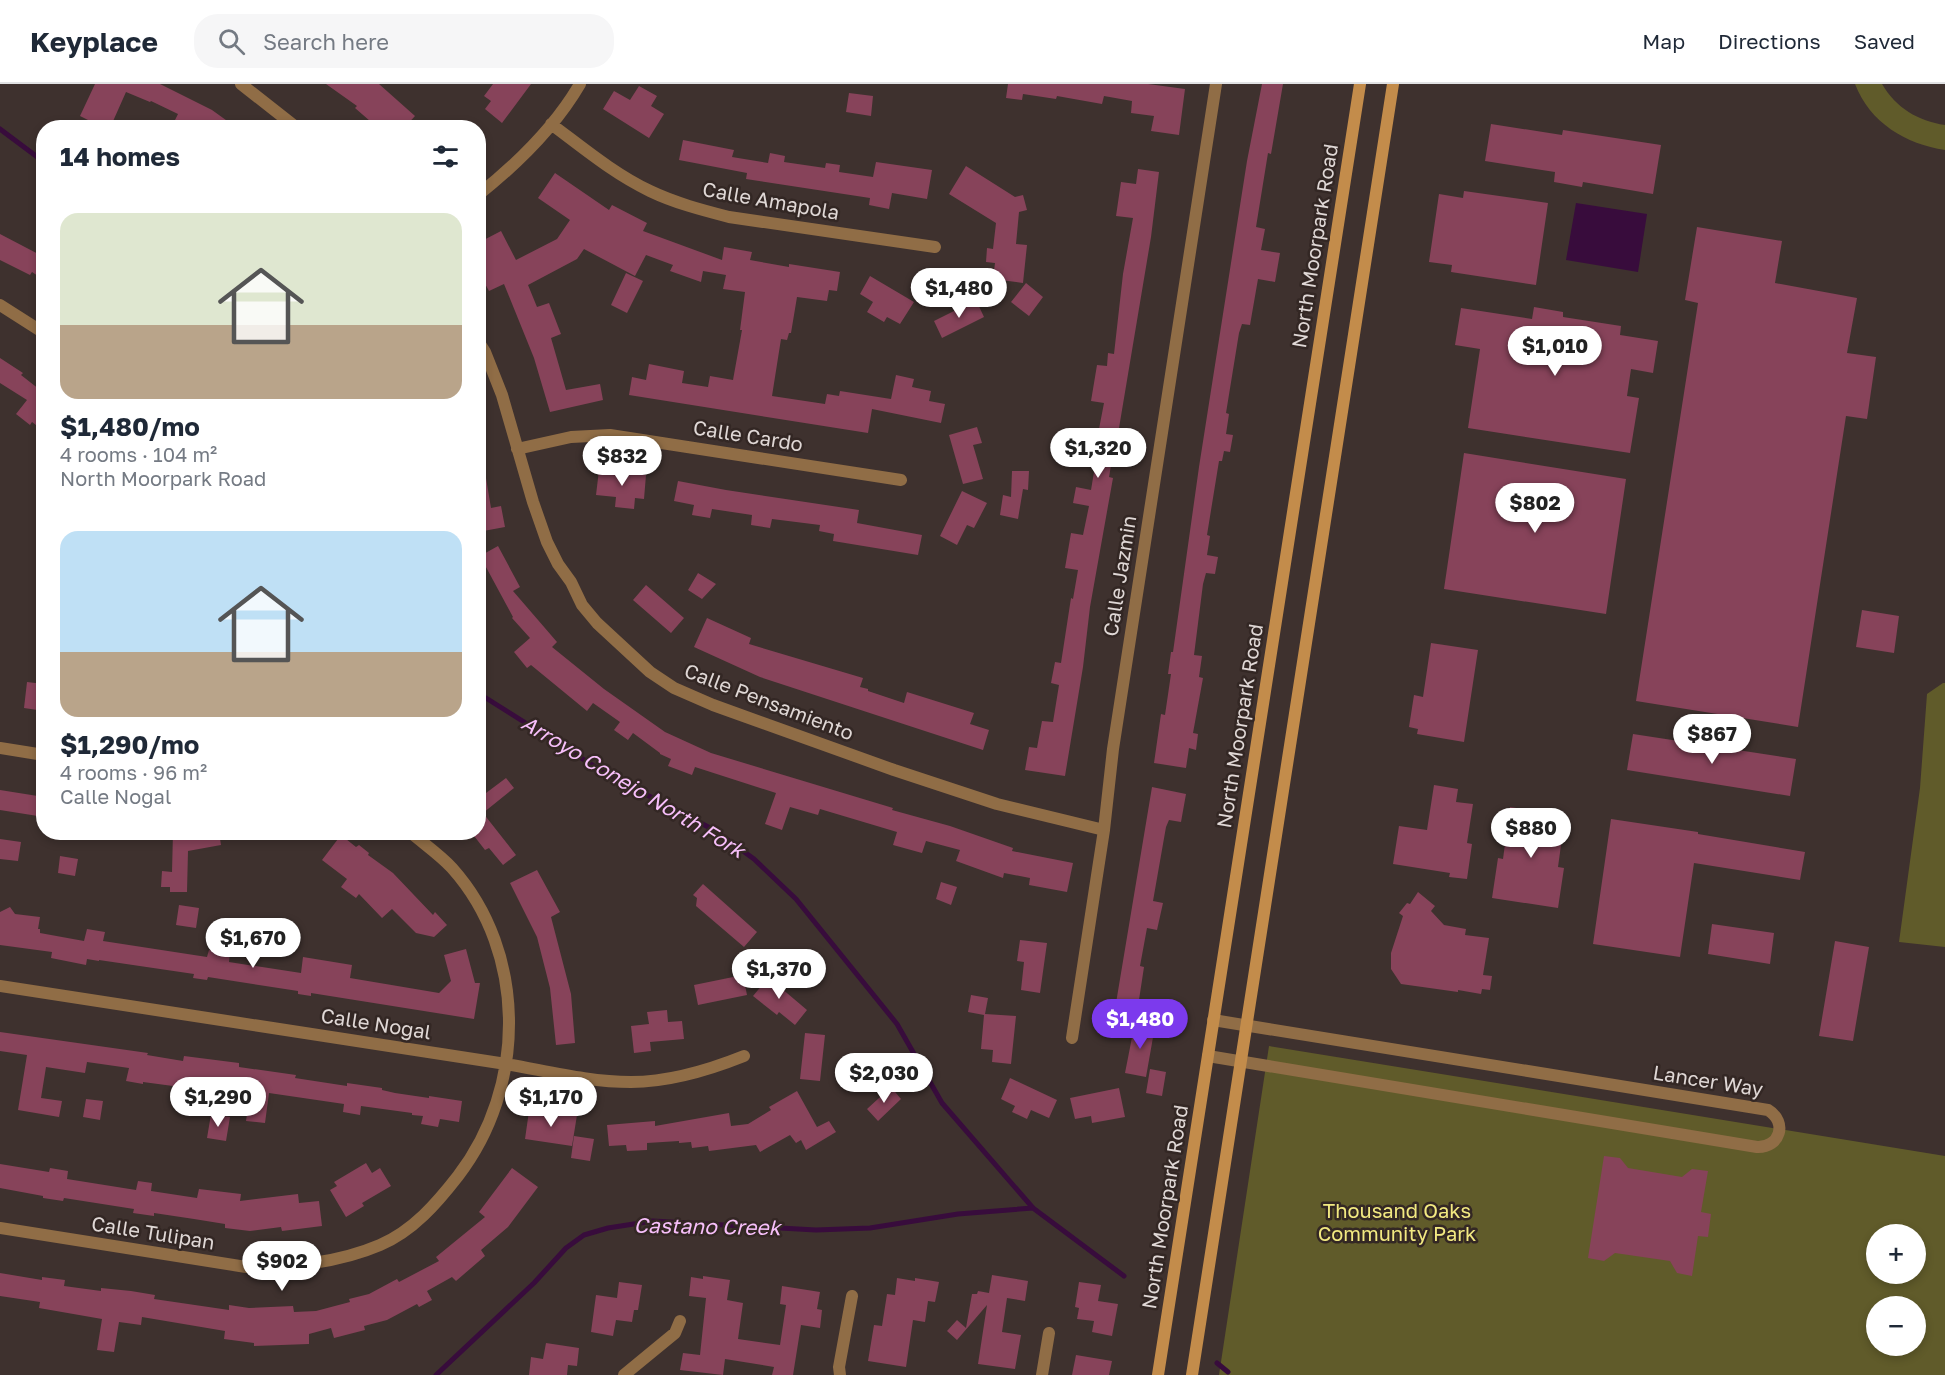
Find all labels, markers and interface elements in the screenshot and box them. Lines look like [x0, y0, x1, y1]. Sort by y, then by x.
search box [194, 14, 614, 68]
text: Keyplace [30, 25, 158, 58]
icon: search [215, 25, 248, 58]
text: Search here [263, 28, 389, 55]
text: Map [1642, 28, 1685, 54]
text: Directions [1718, 28, 1821, 54]
text: Saved [1854, 28, 1915, 54]
icon: filters [429, 140, 462, 173]
text: 14 homes [60, 141, 180, 172]
street label: North Moorpark Road [1286, 142, 1342, 350]
street label: Calle Amapola [701, 176, 841, 224]
icon: home [207, 252, 315, 360]
pin: $1,480 [910, 268, 1008, 319]
text: $1,480 [925, 275, 993, 299]
pin: $1,010 [1506, 326, 1604, 377]
text: $1,010 [1522, 333, 1588, 357]
text: $1,480/mo [60, 411, 200, 442]
street label: Calle Cardo [692, 414, 805, 456]
pin: $1,320 [1049, 428, 1147, 479]
text: $1,320 [1064, 435, 1132, 459]
pin: $832 [586, 436, 658, 487]
text: 4 rooms · 104 m² [60, 442, 217, 466]
text: $832 [597, 443, 647, 467]
text: North Moorpark Road [60, 466, 266, 490]
pin: $802 [1499, 483, 1571, 534]
text: $802 [1509, 490, 1561, 514]
street label: Calle Jazmin [1098, 514, 1140, 638]
icon: home [207, 570, 315, 678]
street label: North Moorpark Road [1211, 622, 1267, 830]
street label: Calle Pensamiento [681, 658, 857, 744]
water label: Arroyo Conejo North Fork [517, 709, 752, 864]
pin: $867 [1676, 714, 1748, 765]
text: $867 [1687, 721, 1737, 745]
text: $1,290/mo [60, 729, 199, 760]
text: 4 rooms · 96 m² [60, 760, 207, 784]
text: Calle Nogal [60, 784, 171, 808]
pin: $880 [1495, 808, 1567, 859]
text: $880 [1505, 815, 1557, 839]
pin: $1,670 [204, 918, 302, 969]
text: $1,670 [220, 925, 286, 949]
pin: $1,370 [730, 949, 828, 1000]
text: $1,370 [746, 956, 812, 980]
pin: $1,480 [1091, 999, 1189, 1050]
street label: Calle Nogal [319, 1002, 433, 1044]
text: $1,480 [1106, 1006, 1174, 1030]
pin: $2,030 [835, 1053, 933, 1104]
street label: Lancer Way [1651, 1059, 1765, 1101]
text: $2,030 [849, 1060, 919, 1084]
pin: $1,290 [169, 1077, 267, 1128]
pin: $1,170 [502, 1077, 600, 1128]
text: $1,290 [184, 1084, 252, 1108]
text: $1,170 [519, 1084, 583, 1108]
street label: North Moorpark Road [1136, 1103, 1192, 1311]
park label: Thousand Oaks Community Park [1318, 1198, 1476, 1245]
street label: Calle Tulipan [90, 1210, 217, 1254]
water label: Castano Creek [633, 1212, 783, 1240]
map controls [1866, 1224, 1926, 1356]
button: + [1866, 1224, 1926, 1284]
pin: $902 [246, 1241, 318, 1292]
text: $902 [256, 1248, 308, 1272]
button: − [1866, 1296, 1926, 1356]

